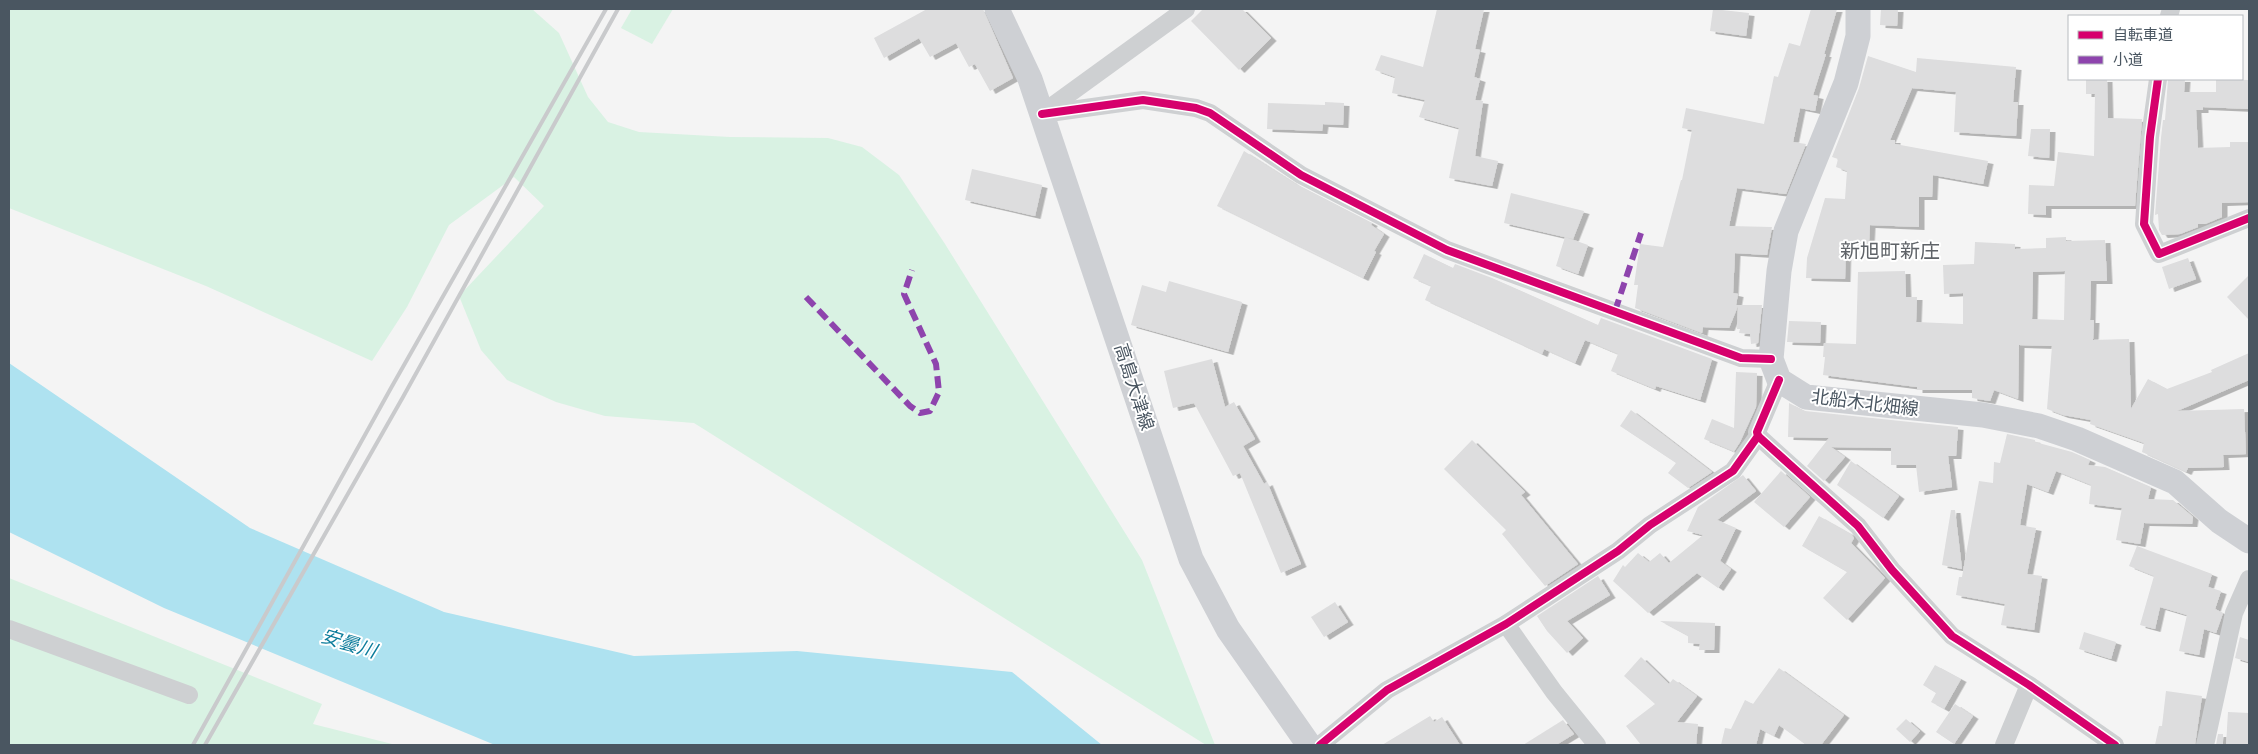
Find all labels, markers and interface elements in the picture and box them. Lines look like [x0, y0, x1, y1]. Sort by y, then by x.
legend [2068, 15, 2243, 80]
text: 自転車道 [2113, 25, 2173, 43]
text: 小道 [2113, 50, 2143, 68]
district label: 新旭町新庄 [1840, 238, 1940, 262]
street label: 高島大津線 [1111, 340, 1159, 433]
street label: 北船木北畑線 [1810, 385, 1920, 420]
water label: 安曇川 [319, 623, 382, 662]

